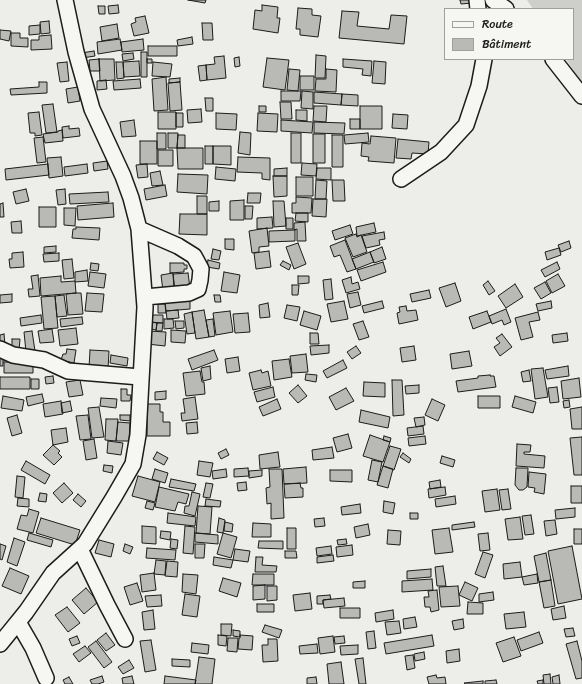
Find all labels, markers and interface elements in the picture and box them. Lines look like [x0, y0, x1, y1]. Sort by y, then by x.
legend [444, 8, 574, 60]
text: Route [482, 13, 513, 35]
text: Bâtiment [482, 33, 531, 55]

